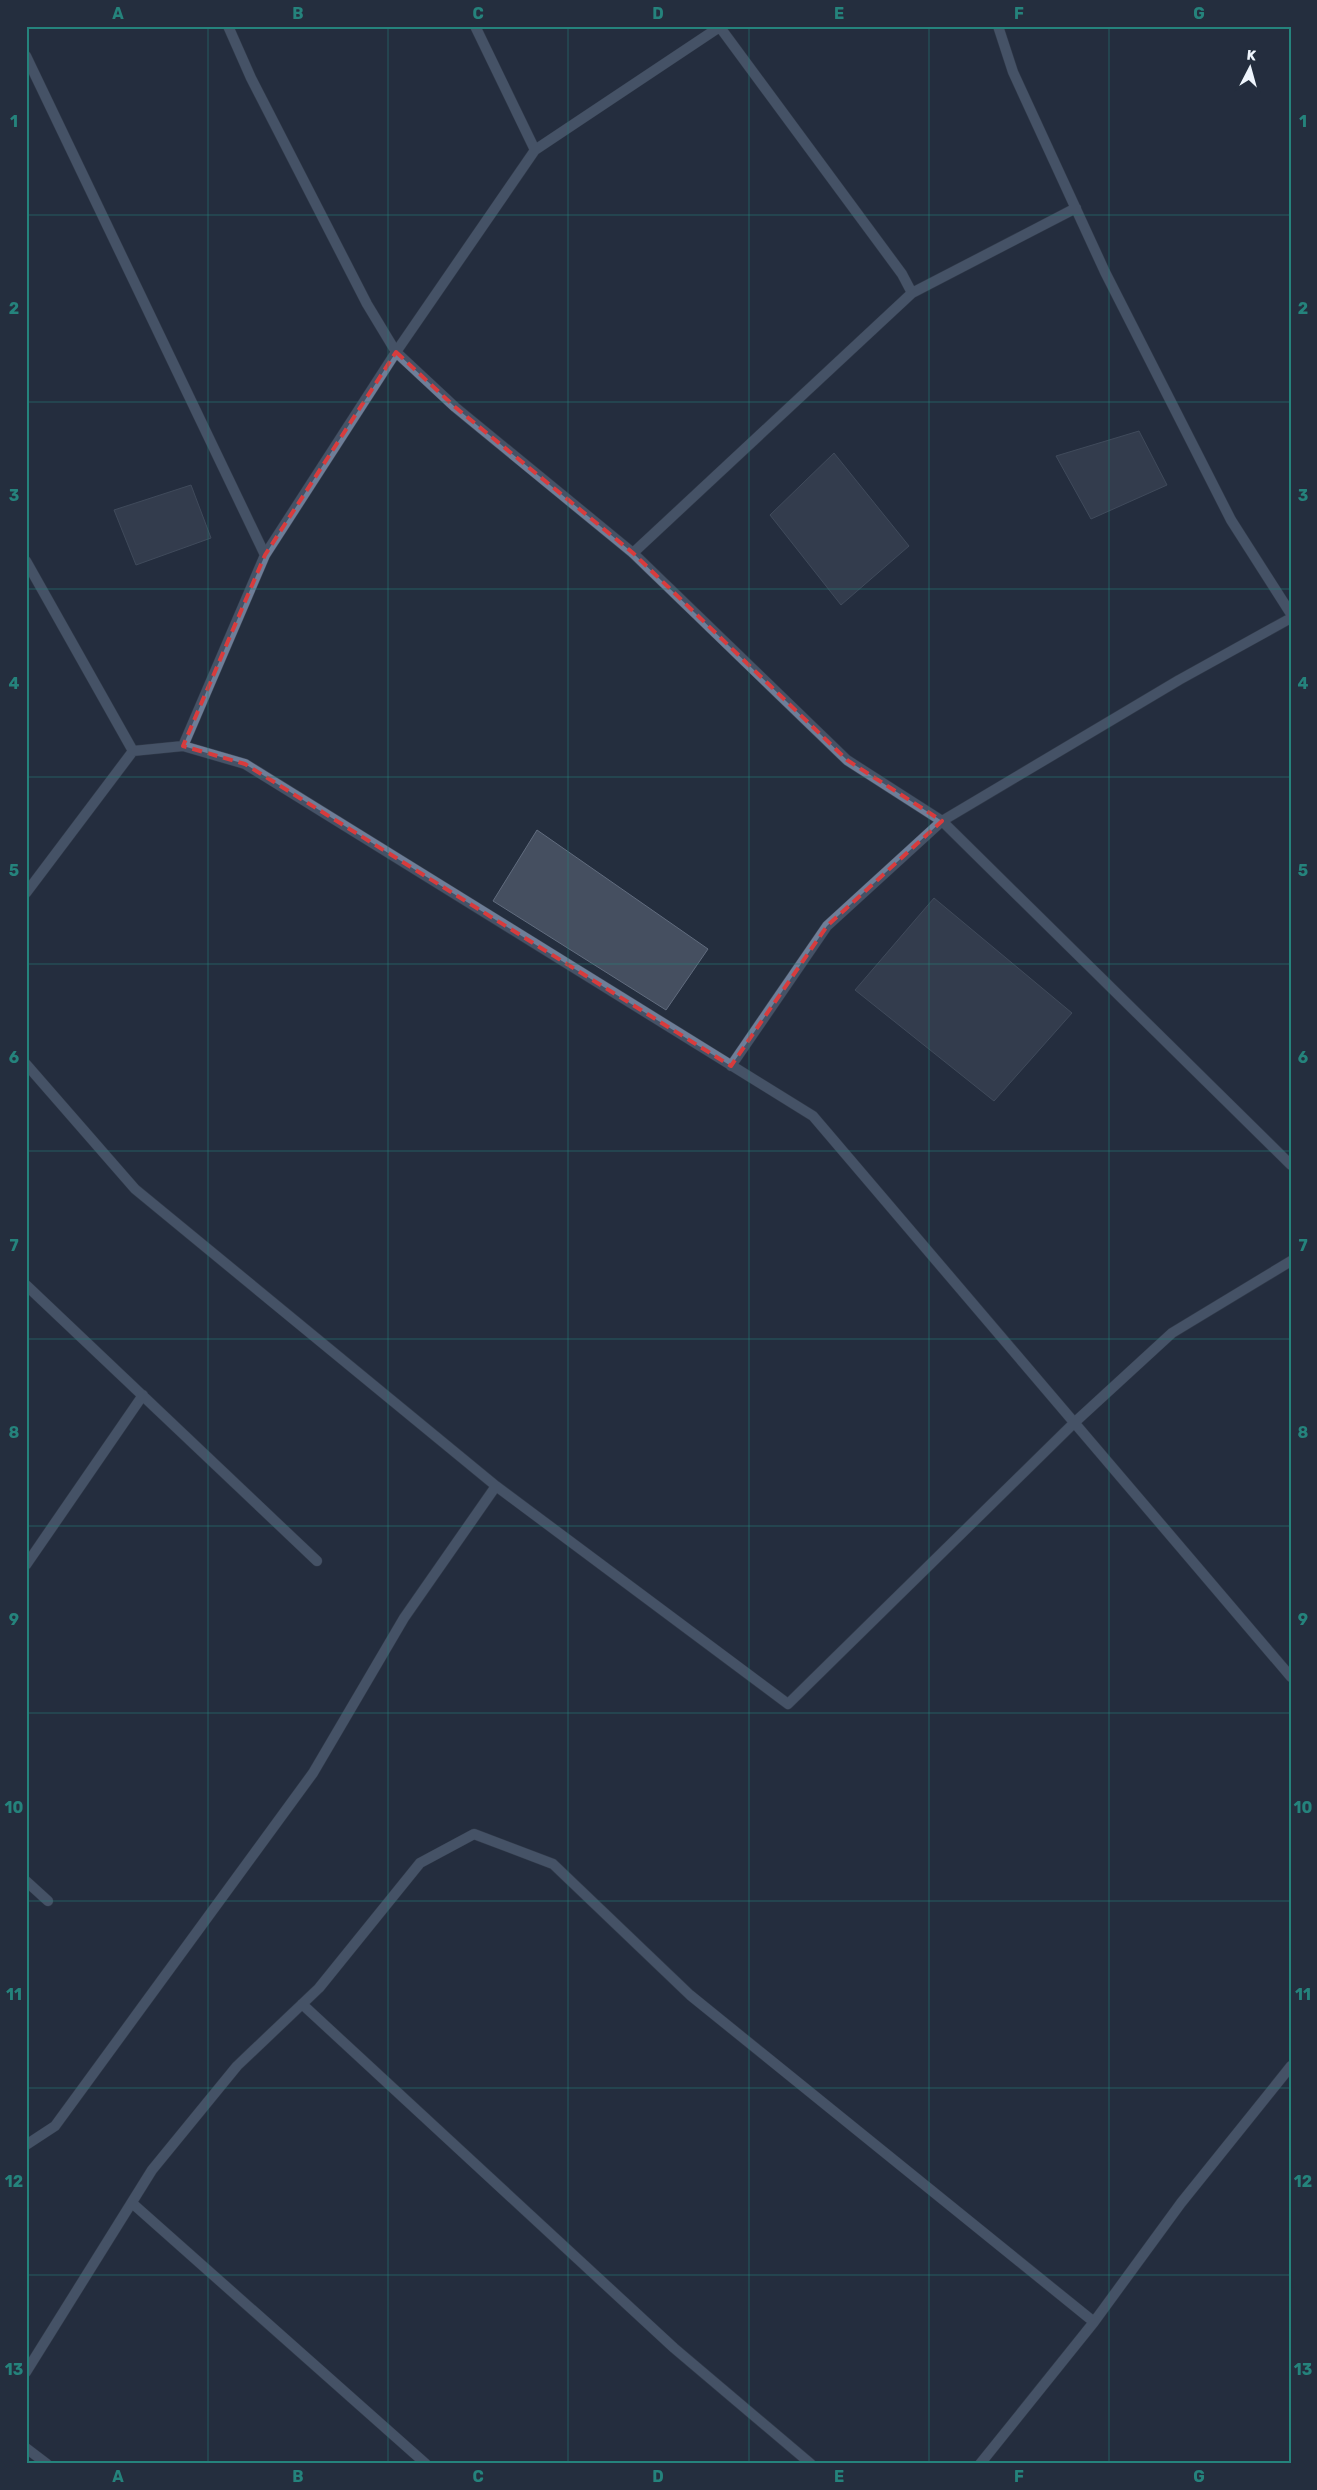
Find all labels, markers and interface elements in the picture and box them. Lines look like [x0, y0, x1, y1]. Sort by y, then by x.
text: A [112, 4, 124, 23]
text: B [292, 4, 304, 23]
text: C [472, 4, 484, 23]
text: D [652, 4, 664, 23]
text: E [834, 4, 844, 23]
text: F [1014, 4, 1024, 23]
text: G [1193, 4, 1205, 23]
north arrow [1224, 42, 1274, 92]
text: K [1246, 47, 1258, 65]
text: 1 [10, 112, 18, 131]
text: 1 [1299, 112, 1307, 131]
text: 2 [9, 299, 19, 318]
text: 2 [1298, 299, 1308, 318]
text: 3 [9, 486, 19, 505]
text: 3 [1298, 486, 1308, 505]
text: 4 [9, 674, 20, 693]
text: 4 [1298, 674, 1309, 693]
text: 5 [9, 861, 19, 880]
text: 5 [1298, 861, 1308, 880]
text: 6 [9, 1048, 19, 1067]
text: 6 [1298, 1048, 1308, 1067]
text: 7 [9, 1236, 19, 1255]
text: 7 [1298, 1236, 1308, 1255]
text: 8 [9, 1423, 20, 1442]
text: 8 [1298, 1423, 1309, 1442]
text: 9 [9, 1610, 19, 1629]
text: 9 [1298, 1610, 1308, 1629]
text: 10 [5, 1798, 24, 1817]
text: 10 [1294, 1798, 1313, 1817]
text: 11 [6, 1985, 22, 2004]
text: 11 [1295, 1985, 1311, 2004]
text: 12 [5, 2172, 23, 2191]
text: 12 [1294, 2172, 1312, 2191]
text: 13 [5, 2360, 23, 2379]
text: 13 [1294, 2360, 1312, 2379]
text: A [112, 2467, 124, 2486]
text: B [292, 2467, 304, 2486]
text: C [472, 2467, 484, 2486]
text: D [652, 2467, 664, 2486]
text: E [834, 2467, 844, 2486]
text: F [1014, 2467, 1024, 2486]
text: G [1193, 2467, 1205, 2486]

